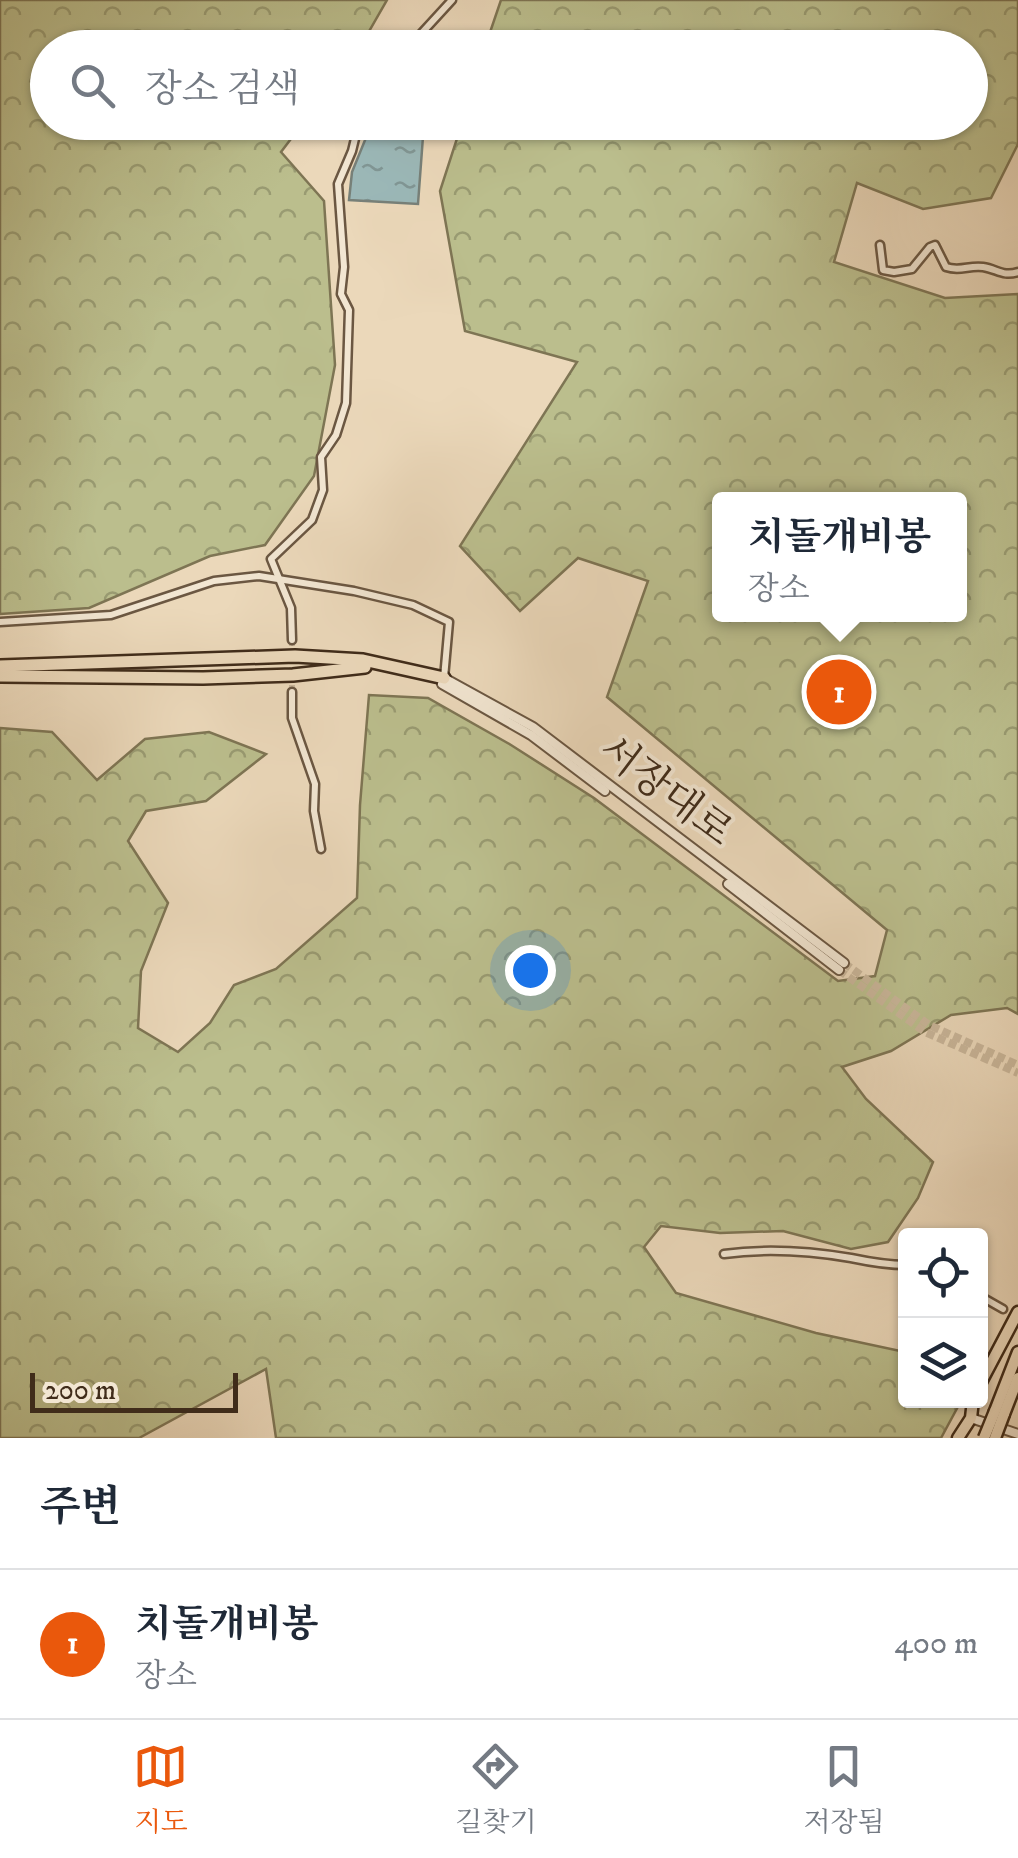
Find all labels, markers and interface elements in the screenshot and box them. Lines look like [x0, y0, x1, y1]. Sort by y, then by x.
search box [30, 30, 988, 140]
icon: search [65, 58, 120, 113]
text: 장소 검색 [145, 66, 300, 114]
popup [712, 492, 967, 622]
text: 치돌개비봉 [748, 514, 931, 562]
text: 장소 [748, 570, 810, 610]
pin: 1 [806, 654, 872, 730]
street label: 서장대로 [588, 726, 742, 858]
your location [505, 945, 556, 996]
map controls [898, 1228, 988, 1408]
button: locate [898, 1228, 988, 1318]
button: layers [898, 1318, 988, 1408]
scale bar [30, 1368, 238, 1412]
text: 200 m [45, 1373, 116, 1408]
text: 주변 [40, 1482, 121, 1534]
text: 치돌개비봉 [135, 1601, 319, 1649]
text: 1 [67, 1624, 78, 1664]
text: 400 m [894, 1624, 978, 1664]
text: 장소 [135, 1657, 197, 1697]
tab: 지도 [133, 1739, 188, 1840]
tab: 길찾기 [455, 1739, 536, 1840]
tab: 저장됨 [803, 1739, 885, 1840]

